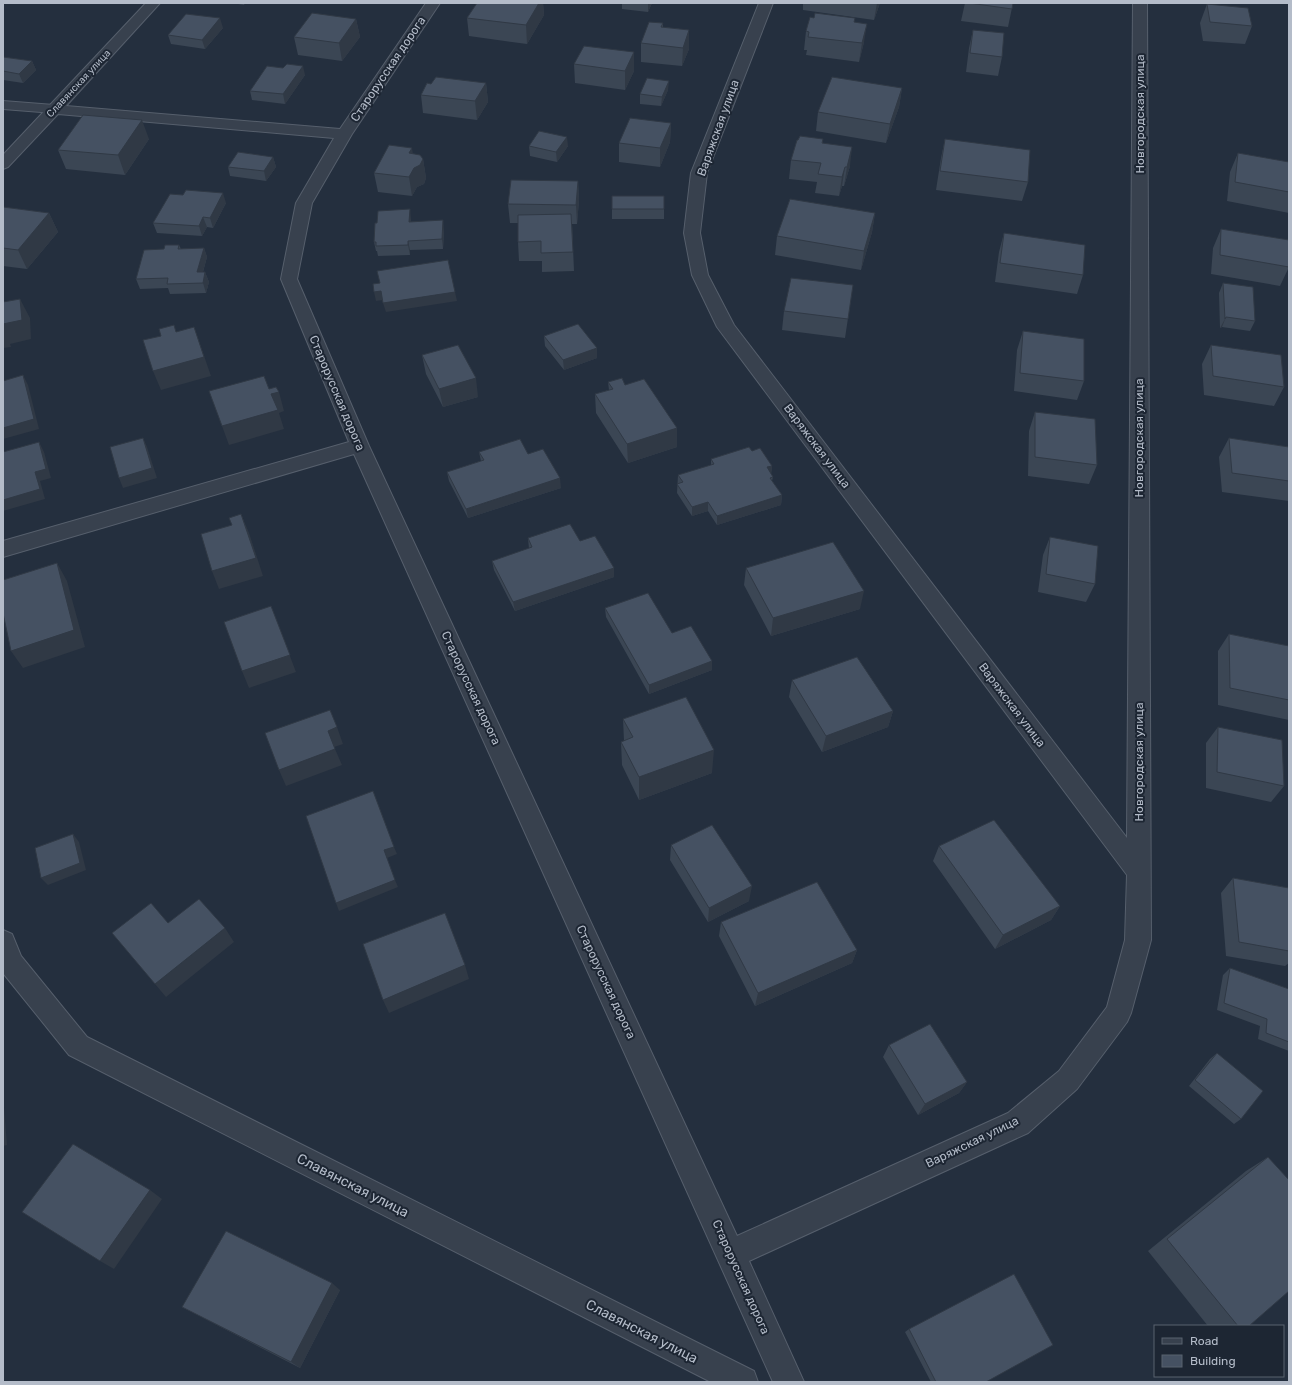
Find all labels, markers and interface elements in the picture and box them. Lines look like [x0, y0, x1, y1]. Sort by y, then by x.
street label: Старорусская дорога [348, 14, 428, 124]
street label: Славянская улица [44, 47, 113, 120]
street label: Новгородская улица [1133, 54, 1147, 174]
street label: Варяжская улица [694, 78, 742, 178]
street label: Старорусская дорога [306, 333, 368, 453]
street label: Новгородская улица [1132, 378, 1146, 498]
street label: Варяжская улица [781, 401, 853, 491]
street label: Старорусская дорога [438, 629, 504, 747]
street label: Варяжская улица [976, 660, 1048, 750]
street label: Новгородская улица [1132, 702, 1146, 822]
street label: Старорусская дорога [573, 923, 639, 1041]
street label: Варяжская улица [923, 1113, 1021, 1171]
street label: Славянская улица [294, 1150, 412, 1221]
street label: Старорусская дорога [709, 1218, 773, 1336]
street label: Славянская улица [583, 1296, 701, 1367]
legend [1154, 1325, 1284, 1377]
text: Road [1190, 1334, 1218, 1348]
text: Building [1190, 1354, 1236, 1368]

